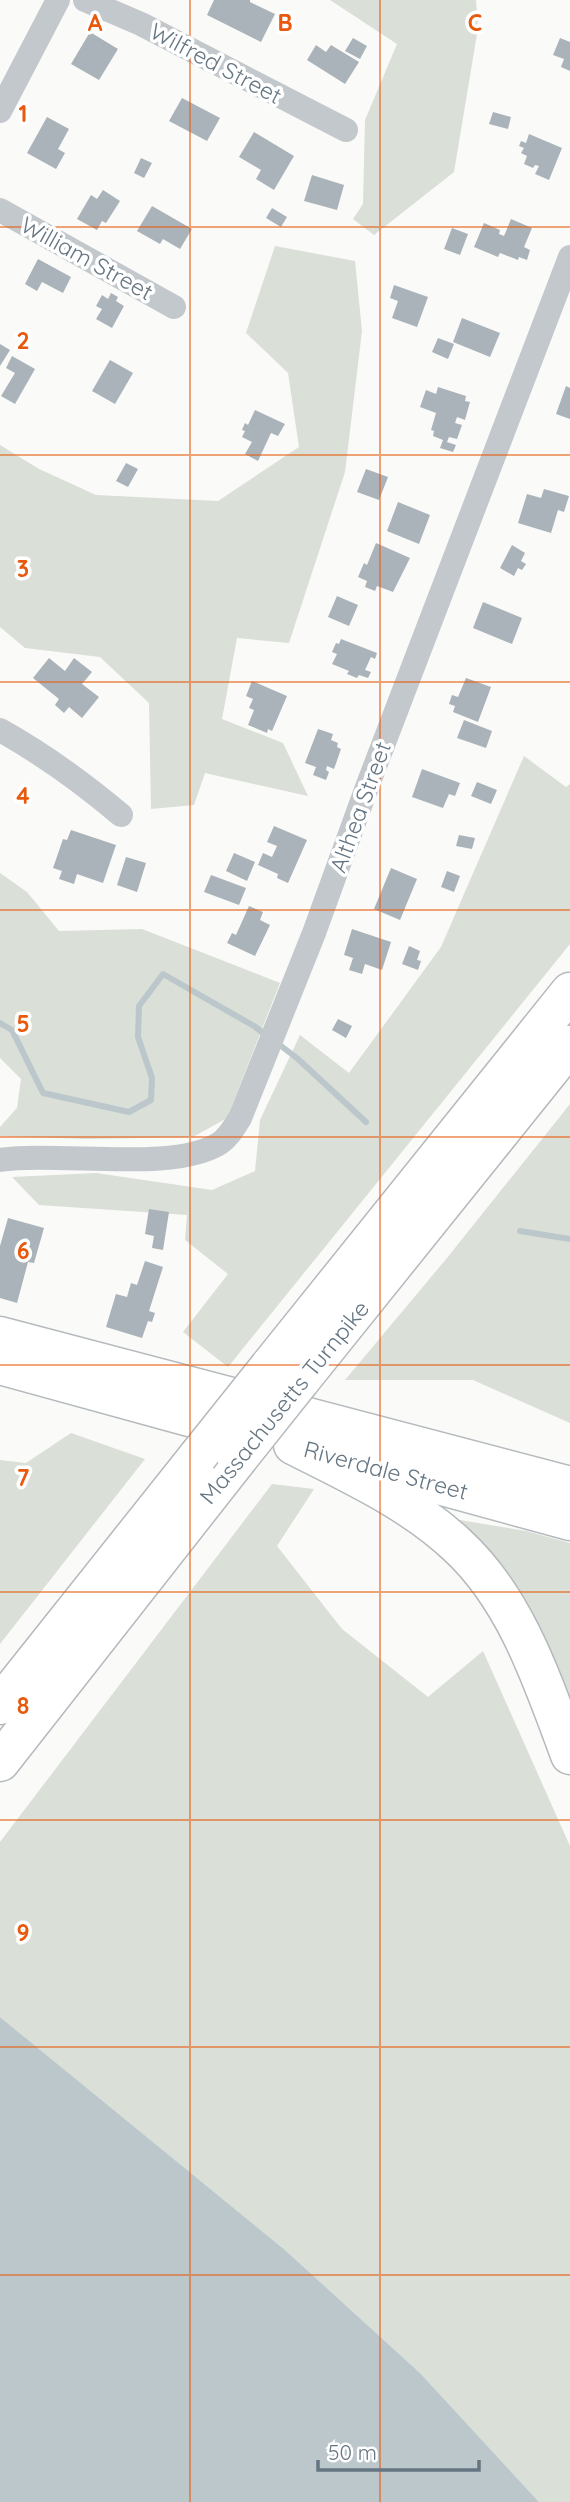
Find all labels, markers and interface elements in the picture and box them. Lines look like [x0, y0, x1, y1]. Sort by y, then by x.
text: A [88, 8, 103, 37]
text: B [277, 8, 293, 37]
text: C [468, 8, 482, 37]
street label: Wilfred Street [145, 16, 287, 110]
text: 1 [19, 99, 27, 128]
street label: William Street [16, 210, 158, 306]
text: 2 [16, 326, 30, 355]
text: 3 [17, 554, 29, 583]
street label: Althea Street [323, 737, 397, 876]
text: 4 [16, 781, 30, 810]
text: 5 [16, 1009, 30, 1038]
text: 6 [17, 1236, 29, 1265]
street label: Massachusetts Turnpike [193, 1294, 375, 1510]
street label: Riverdale Street [301, 1434, 471, 1506]
text: 7 [17, 1463, 30, 1492]
text: 8 [17, 1691, 29, 1720]
text: 9 [16, 1918, 30, 1947]
scale bar [318, 2428, 479, 2472]
text: 50 m [328, 2439, 377, 2465]

